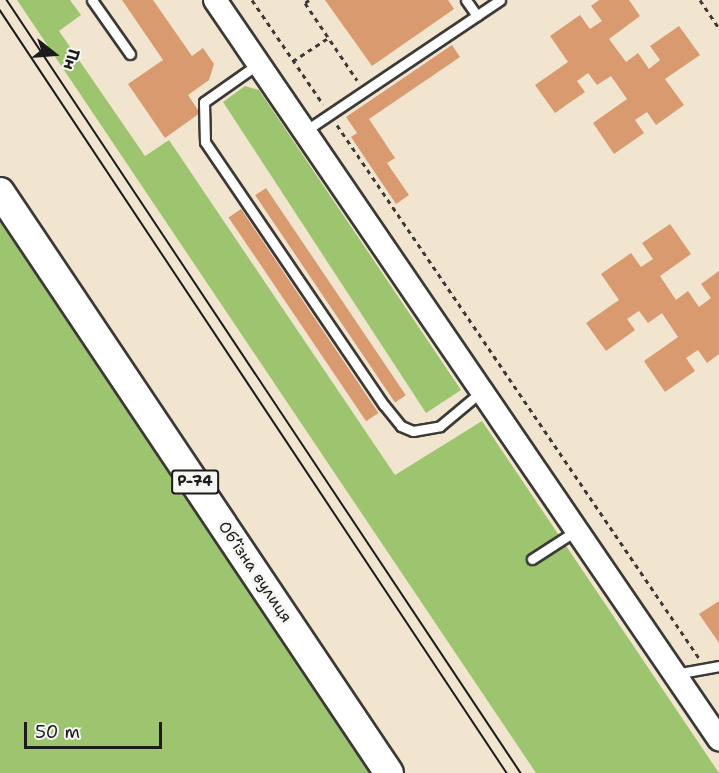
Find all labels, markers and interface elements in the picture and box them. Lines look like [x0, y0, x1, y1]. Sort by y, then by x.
north arrow [24, 24, 84, 84]
text: Пн [59, 46, 85, 73]
road number: Р-74 [171, 470, 219, 494]
street label: Обʼїзна вулиця [214, 518, 296, 626]
scale bar [27, 710, 165, 748]
text: 50 m [35, 720, 80, 744]

